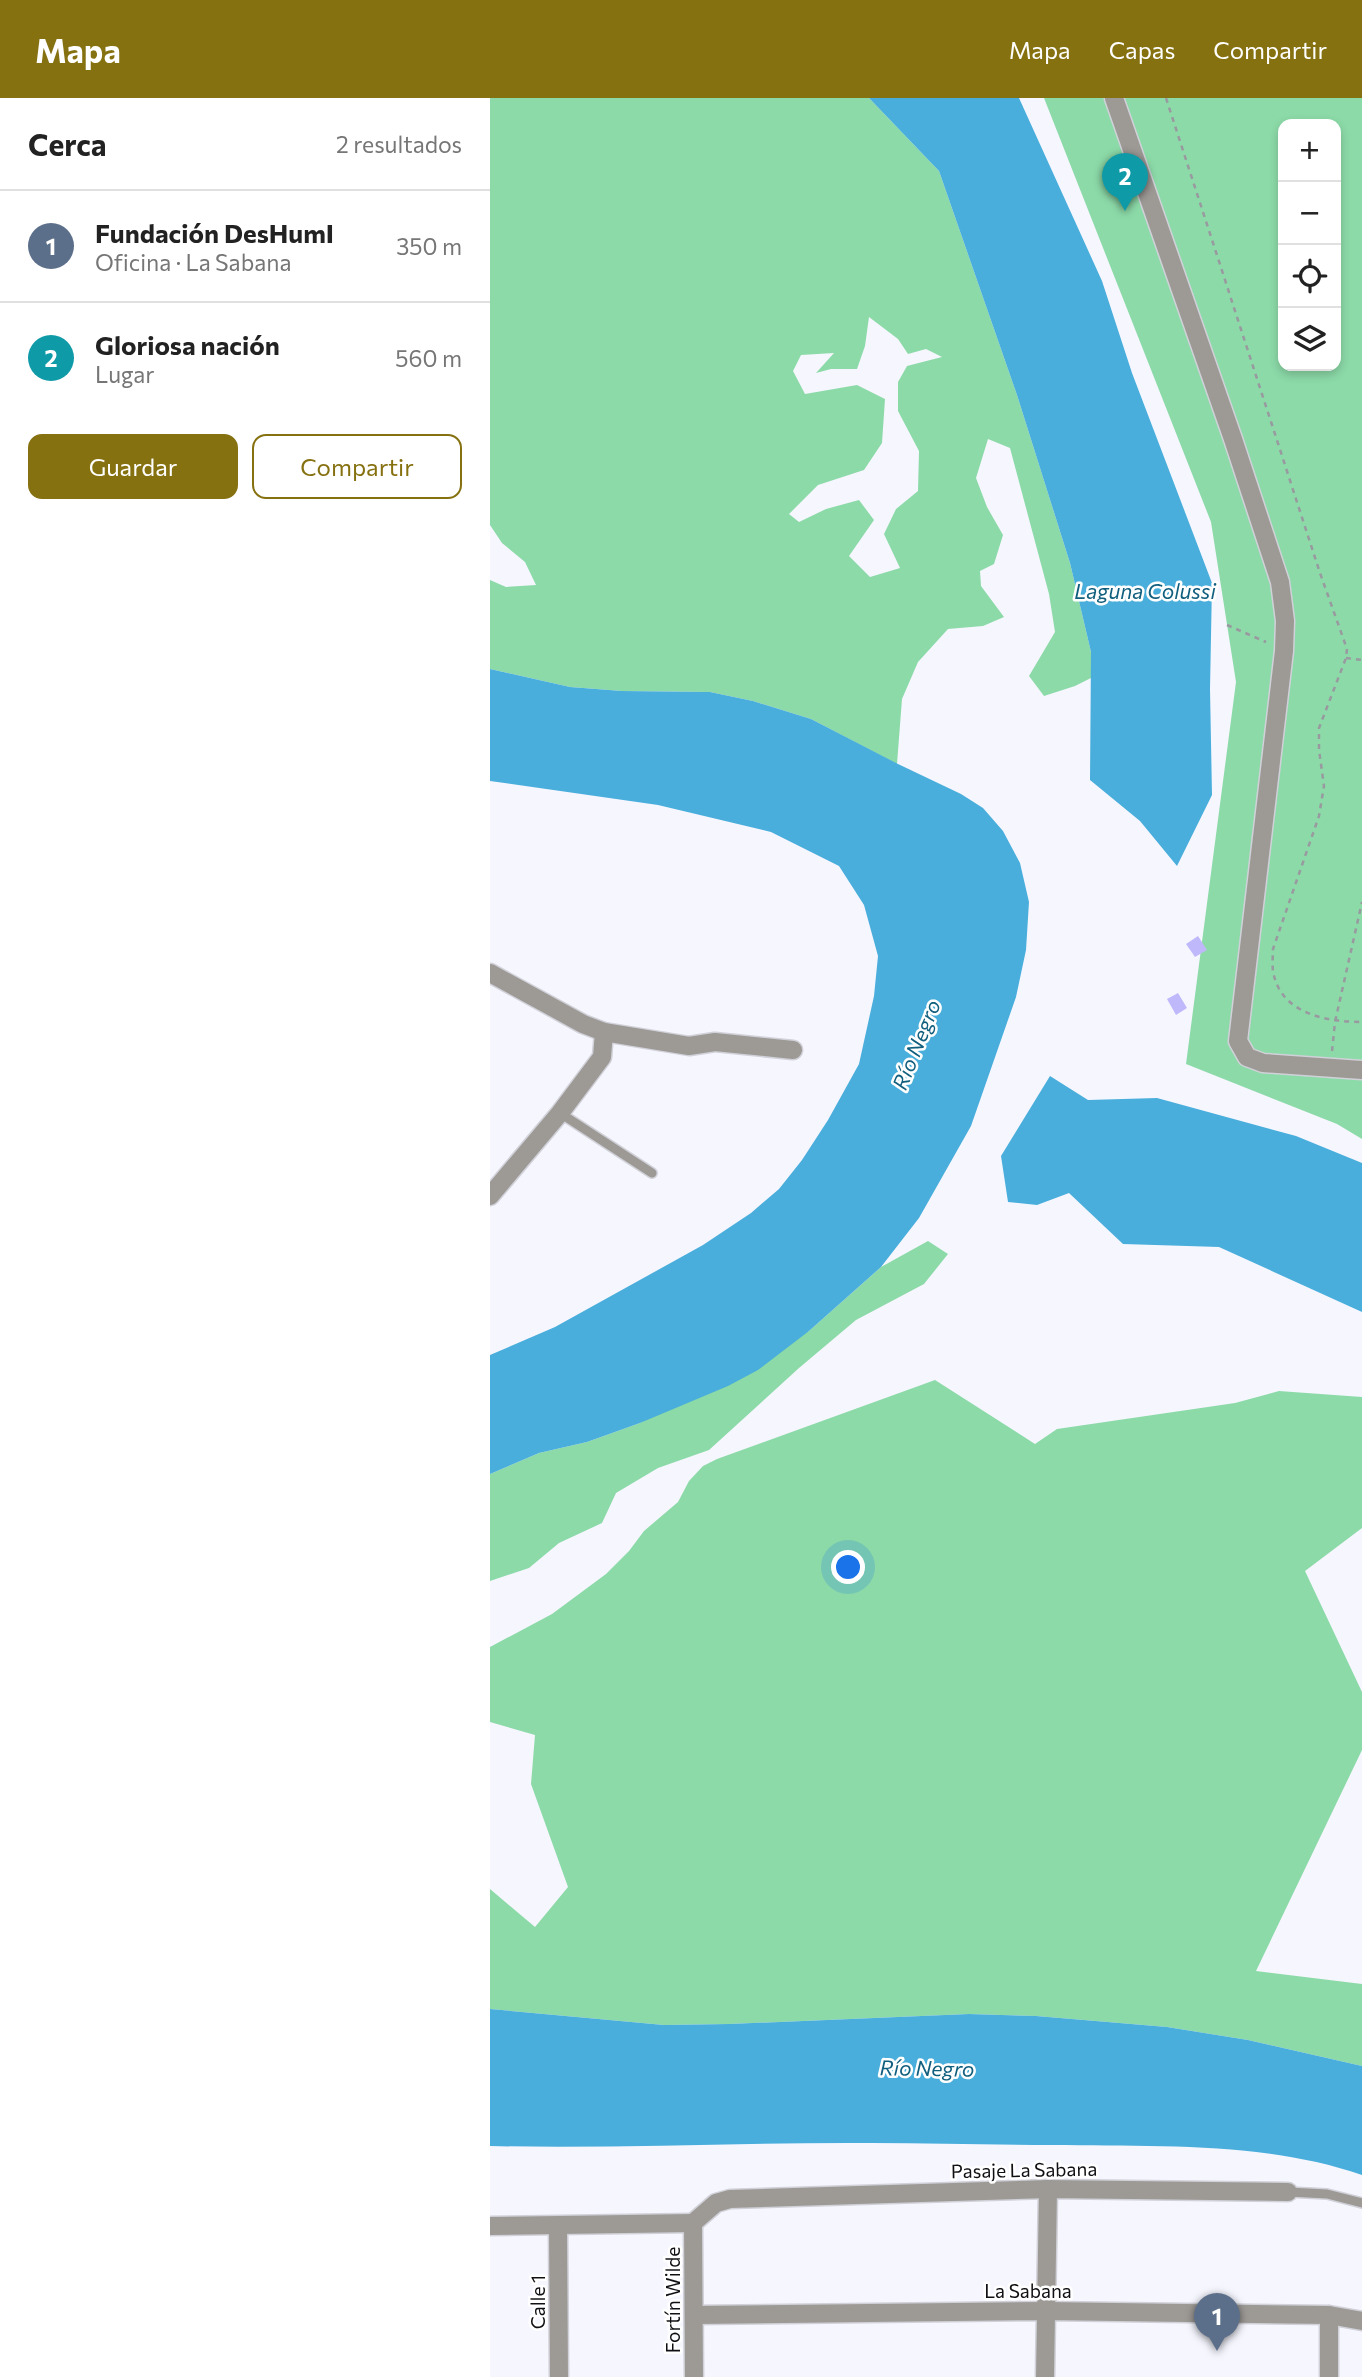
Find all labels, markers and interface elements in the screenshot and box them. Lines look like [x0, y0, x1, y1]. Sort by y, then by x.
text: Mapa [35, 29, 121, 70]
text: Mapa [1009, 35, 1071, 64]
text: Capas [1109, 35, 1175, 64]
text: Compartir [1213, 35, 1327, 64]
map controls [1278, 119, 1341, 371]
button: + [1278, 119, 1341, 182]
text: Cerca [28, 125, 107, 162]
text: 2 resultados [336, 130, 462, 158]
pin: 2 [1102, 153, 1148, 211]
button: − [1278, 182, 1341, 245]
text: Fundación DesHumI [95, 217, 334, 248]
text: 1 [46, 232, 56, 260]
text: 350 m [396, 232, 462, 260]
button: locate [1278, 245, 1341, 308]
text: Oficina · La Sabana [95, 248, 291, 276]
button: layers [1278, 308, 1341, 371]
text: Gloriosa nación [95, 329, 280, 360]
text: 2 [44, 344, 58, 372]
text: 560 m [395, 344, 462, 372]
text: Lugar [95, 360, 155, 388]
button: Guardar [28, 434, 238, 499]
button: Compartir [252, 434, 462, 499]
water label: Laguna Colussi [1074, 578, 1216, 603]
water label: Río Negro [886, 996, 945, 1093]
your location [831, 1550, 865, 1584]
water label: Río Negro [879, 2054, 975, 2081]
street label: Pasaje La Sabana [951, 2157, 1097, 2182]
street label: Fortín Wilde [661, 2247, 684, 2353]
street label: Calle 1 [526, 2275, 549, 2329]
street label: La Sabana [984, 2279, 1072, 2302]
pin: 1 [1194, 2293, 1240, 2351]

